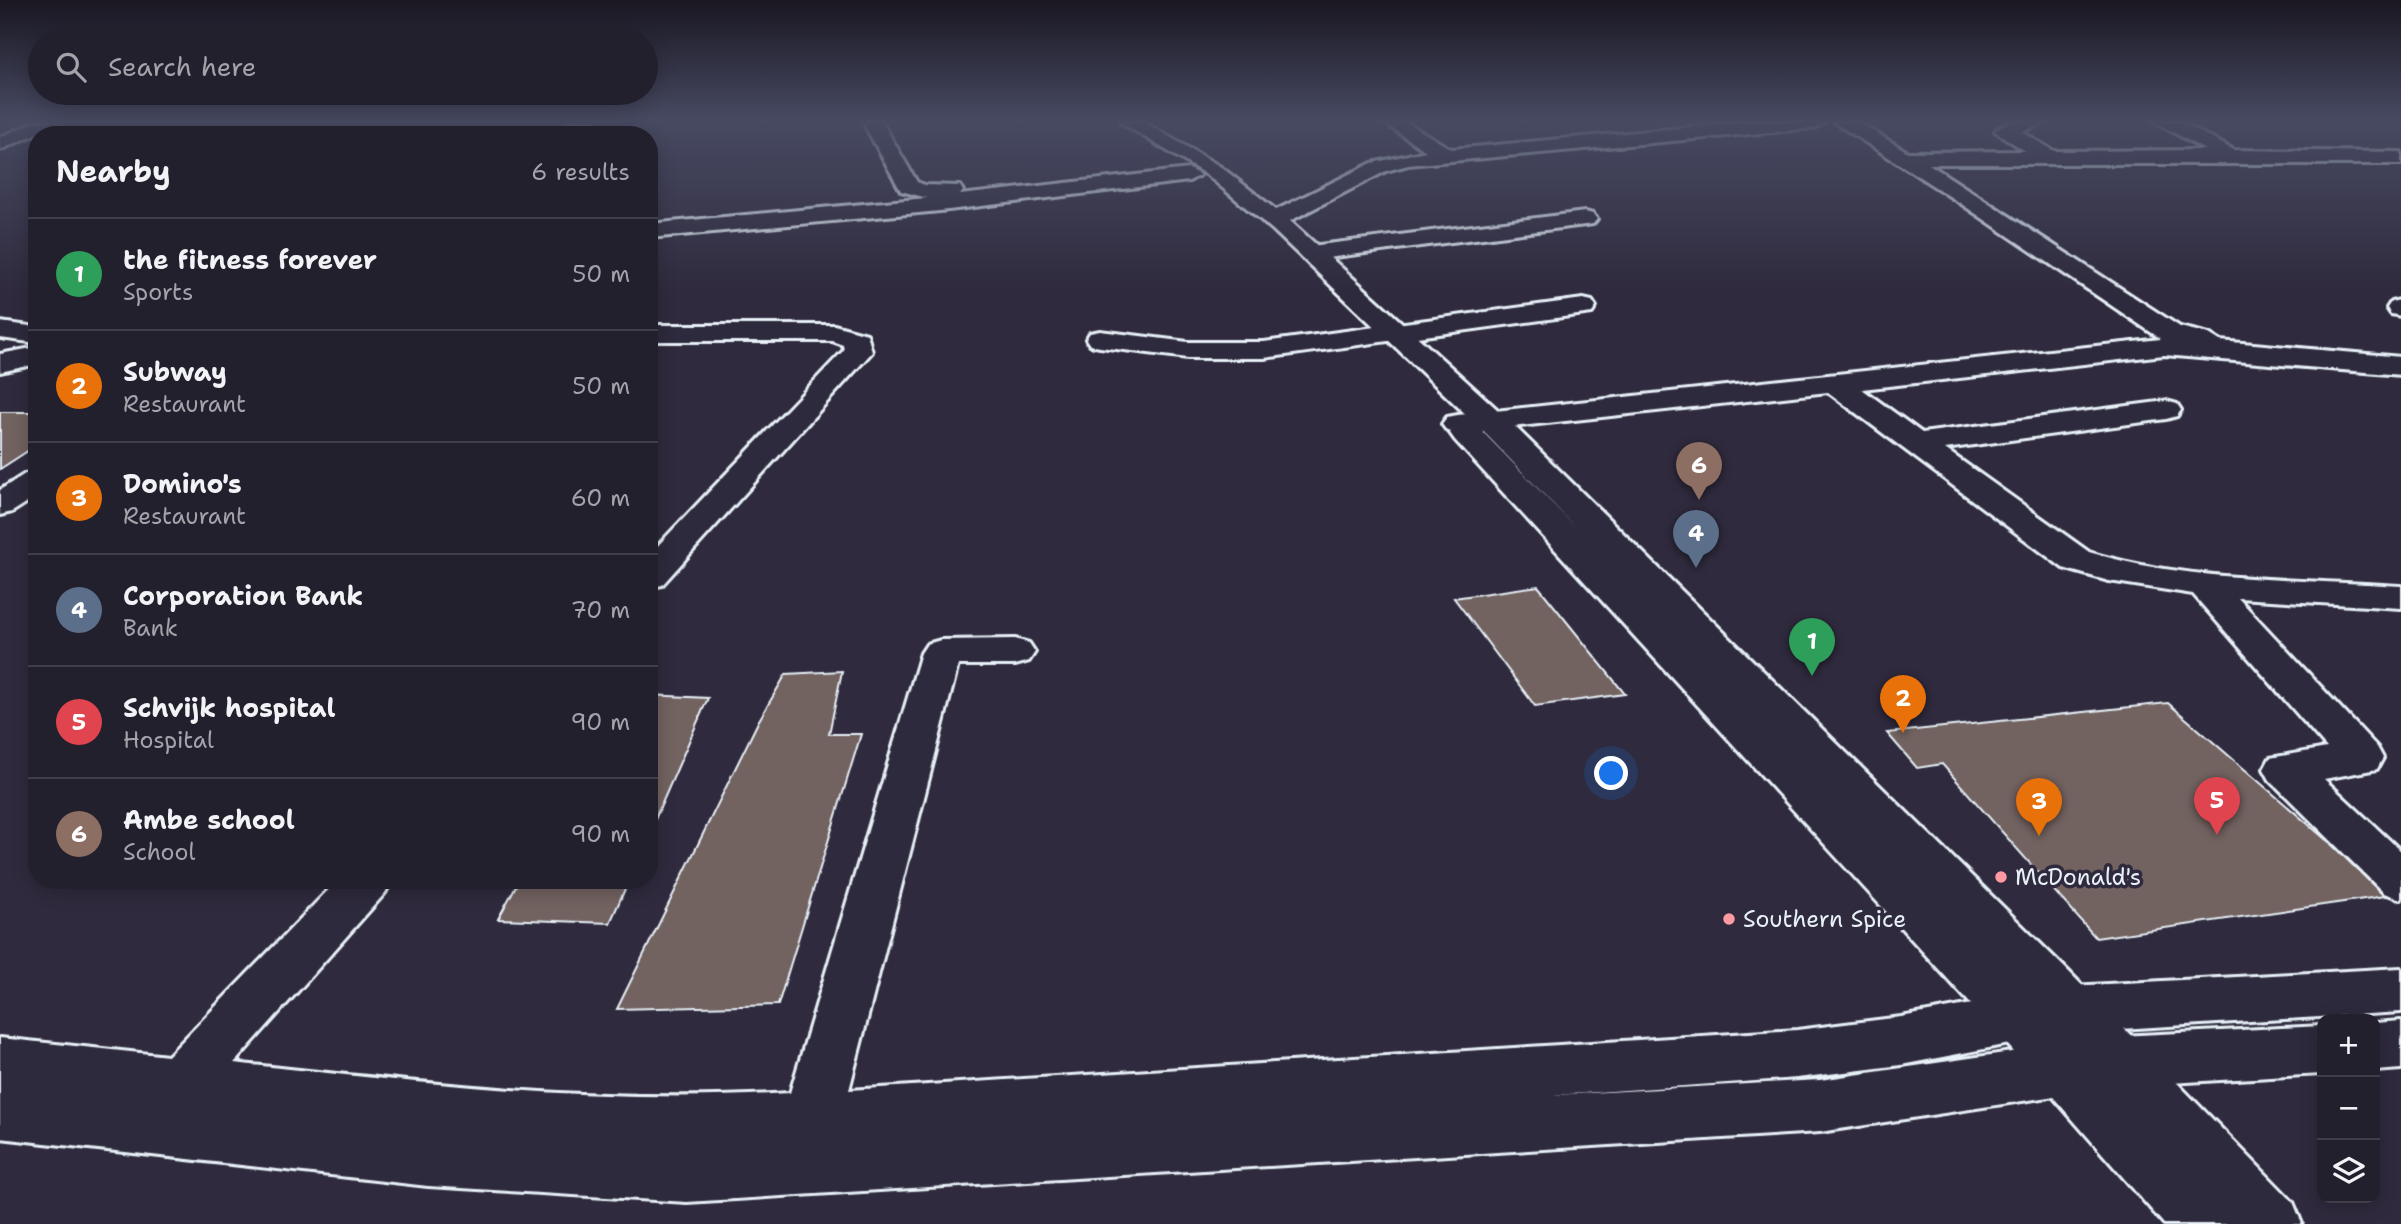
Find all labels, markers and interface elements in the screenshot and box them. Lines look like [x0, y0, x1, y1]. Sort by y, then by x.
search box [28, 28, 658, 105]
icon: search [52, 48, 90, 86]
text: Search here [108, 49, 257, 84]
text: Nearby [56, 151, 171, 192]
text: 6 results [531, 157, 630, 187]
text: the fitness forever [123, 242, 377, 277]
text: 1 [74, 259, 84, 289]
text: 50 m [572, 259, 630, 289]
text: Sports [123, 277, 194, 307]
text: Subway [123, 354, 227, 389]
text: 2 [71, 371, 87, 401]
text: 50 m [572, 371, 630, 401]
text: Restaurant [123, 389, 246, 419]
pin: 6 [1676, 442, 1722, 500]
text: Domino's [123, 466, 242, 501]
text: 3 [71, 483, 87, 513]
text: 60 m [571, 483, 630, 513]
text: Restaurant [123, 501, 246, 531]
pin: 4 [1673, 510, 1719, 568]
text: Corporation Bank [123, 578, 363, 613]
text: 4 [71, 595, 87, 625]
text: 70 m [571, 595, 630, 625]
text: Bank [123, 613, 178, 643]
pin: 1 [1789, 618, 1835, 676]
pin: 2 [1880, 675, 1926, 733]
text: Schvijk hospital [123, 690, 335, 725]
text: 5 [72, 707, 86, 737]
text: 90 m [570, 707, 630, 737]
text: Hospital [123, 725, 214, 755]
your location [1594, 756, 1628, 790]
pin: 5 [2194, 777, 2240, 835]
pin: 3 [2016, 778, 2062, 836]
text: Ambe school [123, 802, 295, 837]
text: 6 [71, 819, 87, 849]
text: 90 m [570, 819, 630, 849]
text: School [123, 837, 195, 867]
place label: McDonald's [2015, 862, 2141, 892]
marker: McDonald's [1993, 869, 2009, 885]
place label: Southern Spice [1743, 904, 1906, 934]
marker: Southern Spice [1721, 911, 1737, 927]
map controls [2317, 1014, 2380, 1203]
button: + [2317, 1014, 2380, 1077]
button: − [2317, 1077, 2380, 1140]
button: layers [2317, 1140, 2380, 1203]

